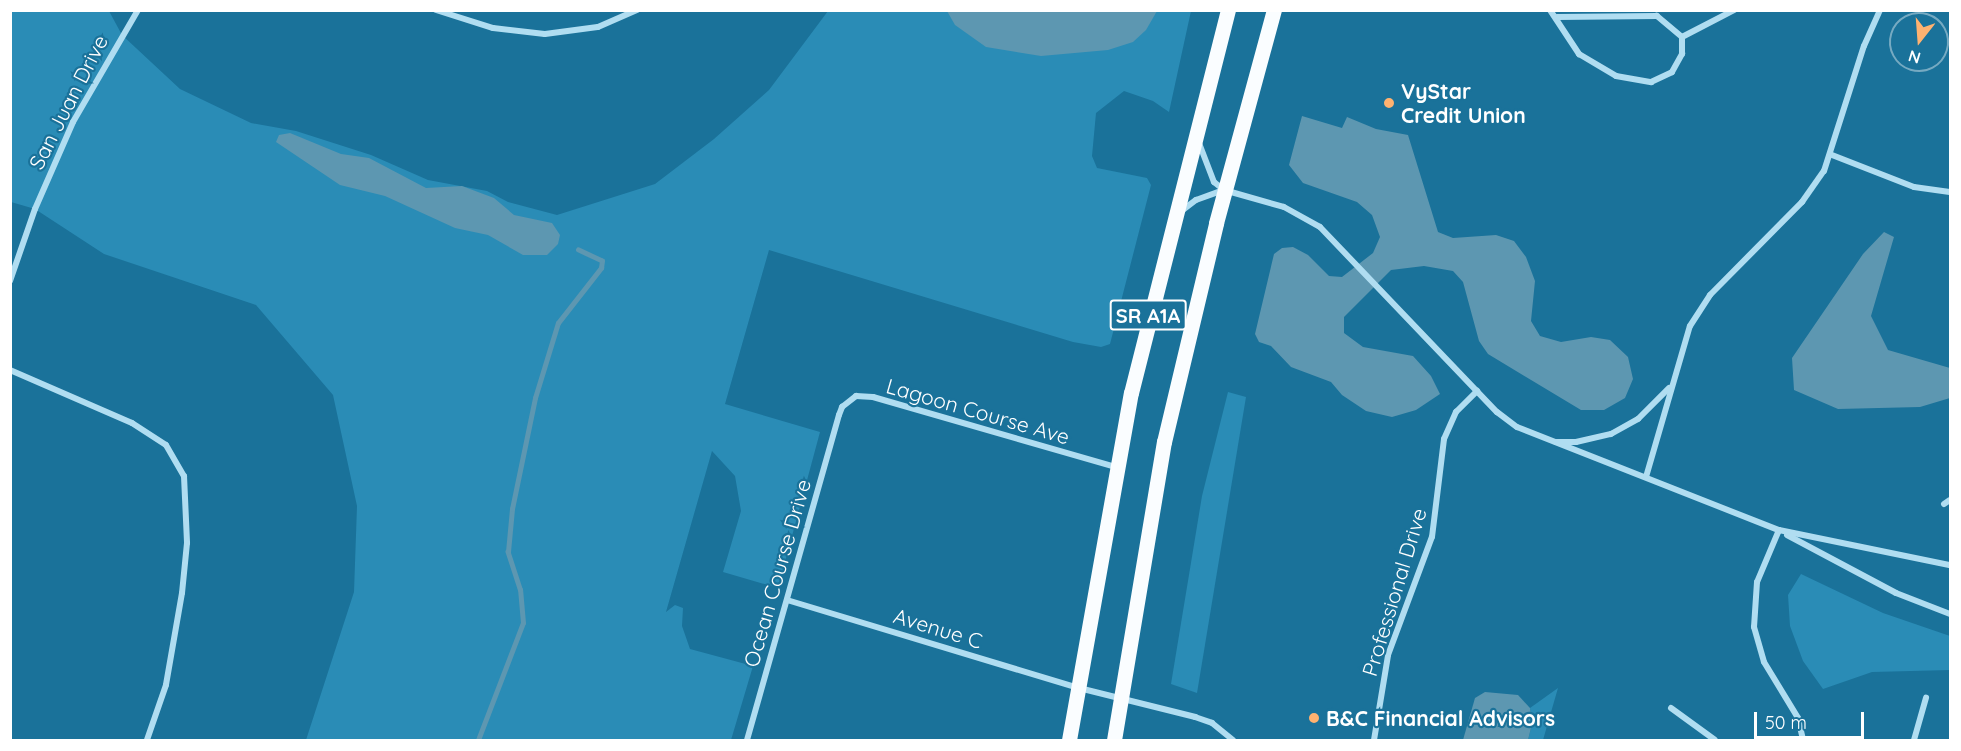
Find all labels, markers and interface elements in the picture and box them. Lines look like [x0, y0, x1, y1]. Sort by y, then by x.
north arrow [1889, 12, 1949, 72]
street label: San Juan Drive [23, 31, 113, 173]
text: N [1906, 46, 1923, 69]
place label: VyStar Credit Union [1401, 78, 1526, 128]
marker: VyStar Credit Union [1382, 96, 1396, 110]
road number: SR A1A [1109, 298, 1187, 332]
street label: Lagoon Course Ave [883, 373, 1073, 449]
street label: Ocean Course Drive [738, 476, 816, 670]
street label: Professional Drive [1356, 505, 1432, 679]
street label: Avenue C [891, 603, 985, 653]
scale bar [1757, 700, 1866, 738]
place label: B&C Financial Advisors [1326, 705, 1555, 731]
marker: B&C Financial Advisors [1307, 711, 1321, 725]
text: 50 m [1765, 711, 1807, 734]

